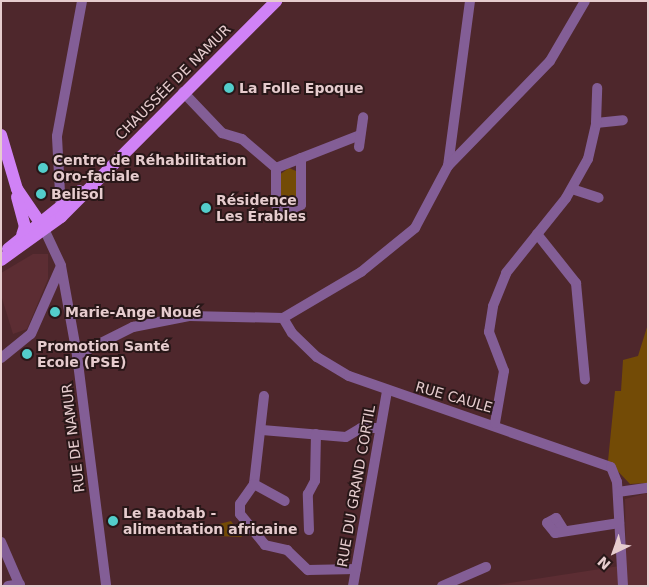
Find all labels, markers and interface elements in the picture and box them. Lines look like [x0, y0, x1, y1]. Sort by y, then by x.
street label: CHAUSSÉE DE NAMUR [112, 21, 234, 143]
place label: La Folle Epoque [239, 80, 364, 96]
marker: La Folle Epoque [223, 82, 235, 94]
place label: Centre de Réhabilitation Oro-faciale [53, 152, 246, 184]
marker: Centre de Réhabilitation Oro-faciale [37, 162, 49, 174]
place label: Belisol [51, 186, 104, 202]
marker: Belisol [35, 188, 47, 200]
place label: Résidence Les Érables [216, 192, 306, 224]
marker: Résidence Les Érables [200, 202, 212, 214]
place label: Marie-Ange Noué [65, 304, 201, 320]
marker: Marie-Ange Noué [49, 306, 61, 318]
place label: Promotion Santé Ecole (PSE) [37, 338, 170, 371]
marker: Promotion Santé Ecole (PSE) [21, 348, 33, 360]
street label: RUE CAULE [413, 378, 495, 416]
street label: RUE DE NAMUR [58, 383, 88, 493]
street label: RUE DU GRAND CORTIL [333, 404, 379, 568]
place label: Le Baobab - alimentation africaine [123, 505, 297, 538]
marker: Le Baobab - alimentation africaine [107, 515, 119, 527]
north arrow [589, 527, 639, 577]
text: N [594, 553, 614, 573]

